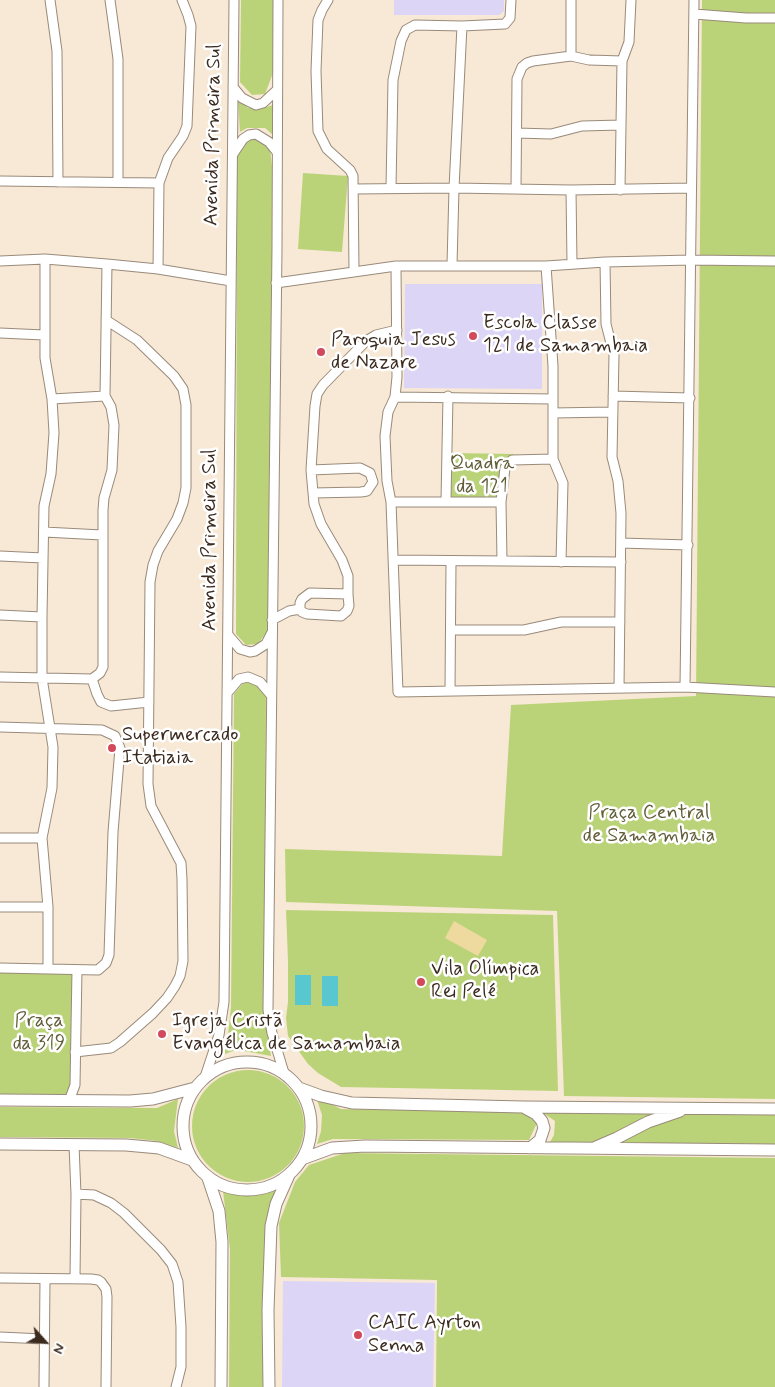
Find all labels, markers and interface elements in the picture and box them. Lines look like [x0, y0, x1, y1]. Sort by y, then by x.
street label: Avenida Primeira Sul [200, 44, 228, 226]
place label: Escola Classe 121 de Samambaia [483, 312, 648, 359]
place label: Paroquia Jesus de Nazare [331, 329, 456, 376]
marker: Escola Classe 121 de Samambaia [467, 330, 479, 342]
marker: Paroquia Jesus de Nazare [315, 346, 327, 358]
street label: Avenida Primeira Sul [199, 449, 223, 631]
park label: Quadra da 121 [450, 453, 514, 500]
place label: Supermercado Itatiaia [122, 724, 238, 771]
marker: Supermercado Itatiaia [106, 742, 118, 754]
park label: Praça Central de Samambaia [583, 802, 715, 849]
place label: Vila Olímpica Rei Pelé [431, 958, 539, 1005]
marker: Vila Olímpica Rei Pelé [415, 976, 427, 988]
park label: Praça da 319 [13, 1010, 65, 1057]
place label: Igreja Cristã Evangélica de Samambaia [172, 1010, 400, 1057]
marker: Igreja Cristã Evangélica de Samambaia [156, 1028, 168, 1040]
place label: CAIC Ayrton Senna [368, 1312, 481, 1359]
north arrow [20, 1317, 70, 1367]
marker: CAIC Ayrton Senna [352, 1329, 364, 1341]
text: N [48, 1340, 69, 1357]

